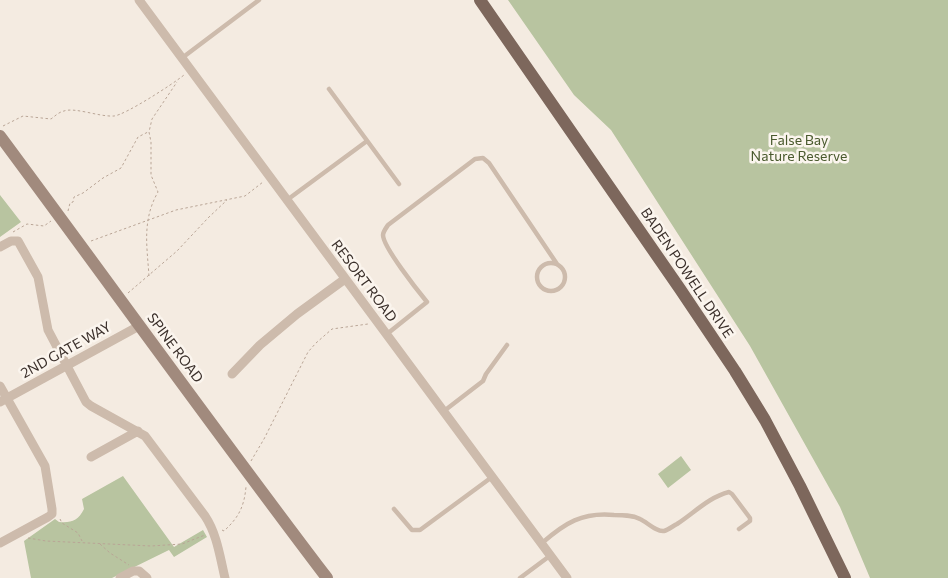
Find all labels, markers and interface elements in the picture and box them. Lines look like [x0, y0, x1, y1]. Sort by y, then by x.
park label: False Bay Nature Reserve [751, 132, 847, 164]
street label: BADEN POWELL DRIVE [637, 205, 737, 341]
street label: RESORT ROAD [328, 237, 400, 325]
street label: SPINE ROAD [143, 310, 207, 386]
street label: 2ND GATE WAY [18, 318, 114, 382]

